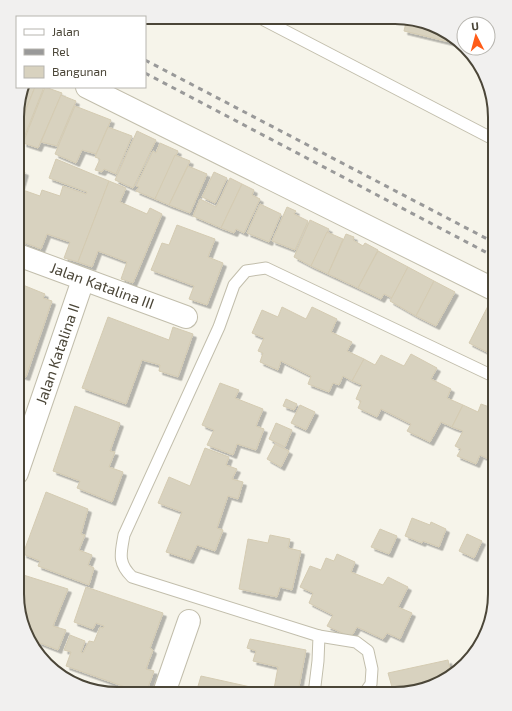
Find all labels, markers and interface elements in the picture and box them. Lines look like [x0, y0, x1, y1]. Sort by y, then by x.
legend [16, 16, 146, 88]
north arrow [456, 16, 496, 56]
text: U [470, 19, 479, 32]
text: Jalan [52, 24, 80, 38]
text: Rel [52, 44, 70, 58]
text: Bangunan [52, 64, 107, 78]
street label: Jalan Katalina III [48, 258, 157, 312]
street label: Jalan Katalina II [31, 301, 83, 406]

